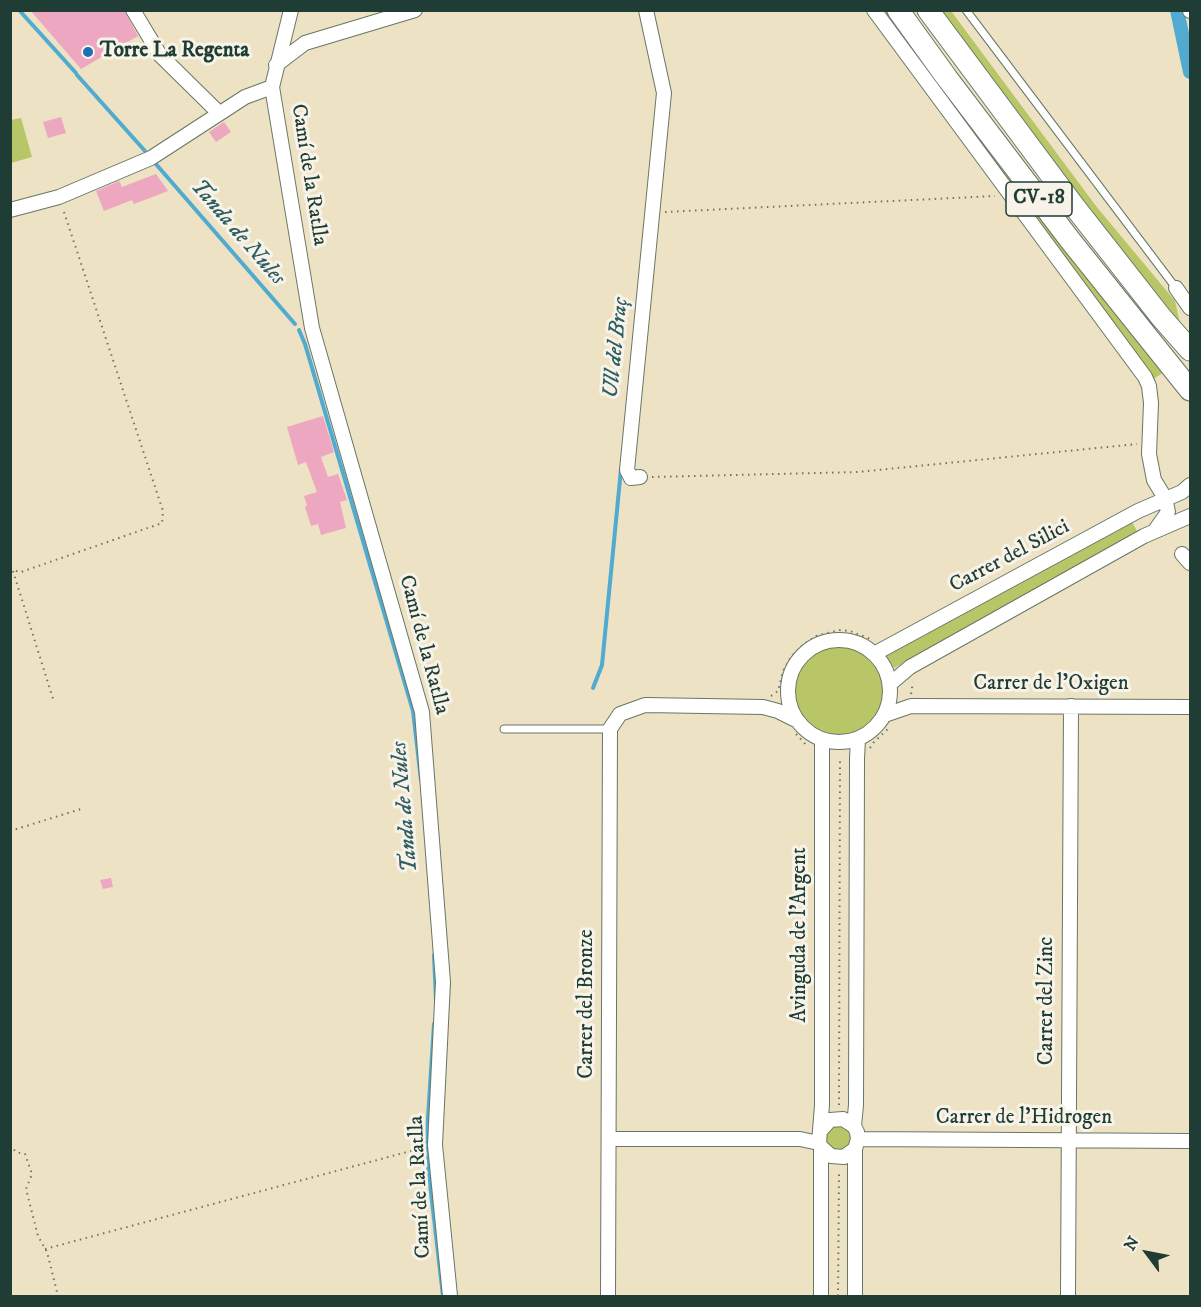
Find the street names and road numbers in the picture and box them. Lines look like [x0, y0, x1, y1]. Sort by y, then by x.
street label: Camí de la Ratlla [284, 102, 332, 248]
road number: CV-18 [1006, 182, 1072, 216]
street label: Carrer del Silici [946, 515, 1074, 599]
street label: Camí de la Ratlla [392, 573, 454, 717]
street label: Carrer de l'Oxigen [973, 672, 1129, 698]
street label: Avinguda de l'Argent [788, 847, 814, 1023]
street label: Carrer del Bronze [575, 929, 601, 1079]
street label: Carrer del Zinc [1035, 937, 1061, 1065]
street label: Carrer de l'Hidrogen [936, 1106, 1112, 1132]
street label: Camí de la Ratlla [405, 1115, 437, 1259]

